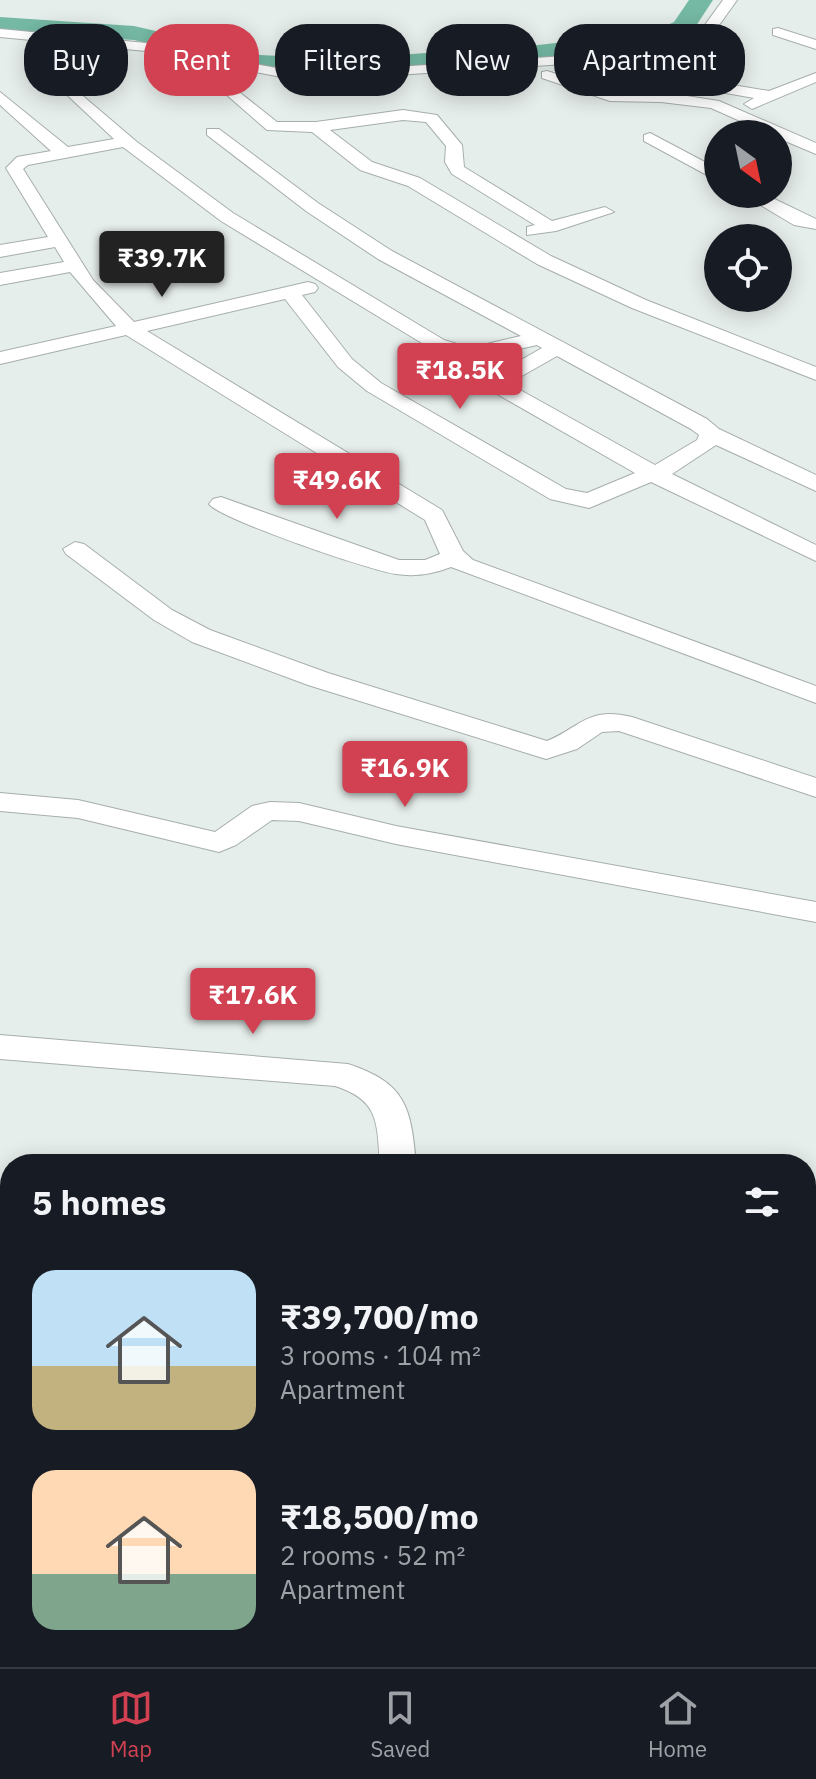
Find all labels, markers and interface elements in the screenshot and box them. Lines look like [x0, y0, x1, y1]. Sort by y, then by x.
chip: Buy [24, 24, 128, 96]
chip: Rent [144, 24, 259, 96]
chip: Filters [275, 24, 410, 96]
chip: New [426, 24, 538, 96]
chip: Apartment [554, 24, 745, 96]
north arrow [704, 120, 792, 208]
map controls [704, 120, 792, 312]
button: locate [704, 224, 792, 312]
pin: ₹39.7K [97, 231, 227, 299]
text: ₹39.7K [117, 240, 207, 274]
pin: ₹18.5K [395, 343, 525, 411]
text: ₹18.5K [415, 352, 505, 386]
pin: ₹49.6K [272, 453, 402, 521]
text: ₹49.6K [292, 462, 382, 496]
pin: ₹16.9K [340, 741, 470, 809]
text: ₹16.9K [360, 750, 450, 784]
pin: ₹17.6K [188, 968, 318, 1036]
text: ₹17.6K [208, 977, 298, 1011]
text: 5 homes [32, 1180, 167, 1224]
icon: filters [740, 1180, 784, 1224]
text: ₹39,700/mo [280, 1294, 479, 1338]
icon: home [96, 1302, 192, 1398]
text: 3 rooms · 104 m² [280, 1338, 481, 1372]
text: Apartment [280, 1372, 405, 1406]
text: ₹18,500/mo [280, 1494, 479, 1538]
icon: home [96, 1502, 192, 1598]
text: 2 rooms · 52 m² [280, 1538, 465, 1572]
text: Apartment [280, 1572, 405, 1606]
tab: Map [109, 1686, 153, 1763]
tab: Saved [370, 1686, 430, 1763]
tab: Home [648, 1686, 707, 1763]

